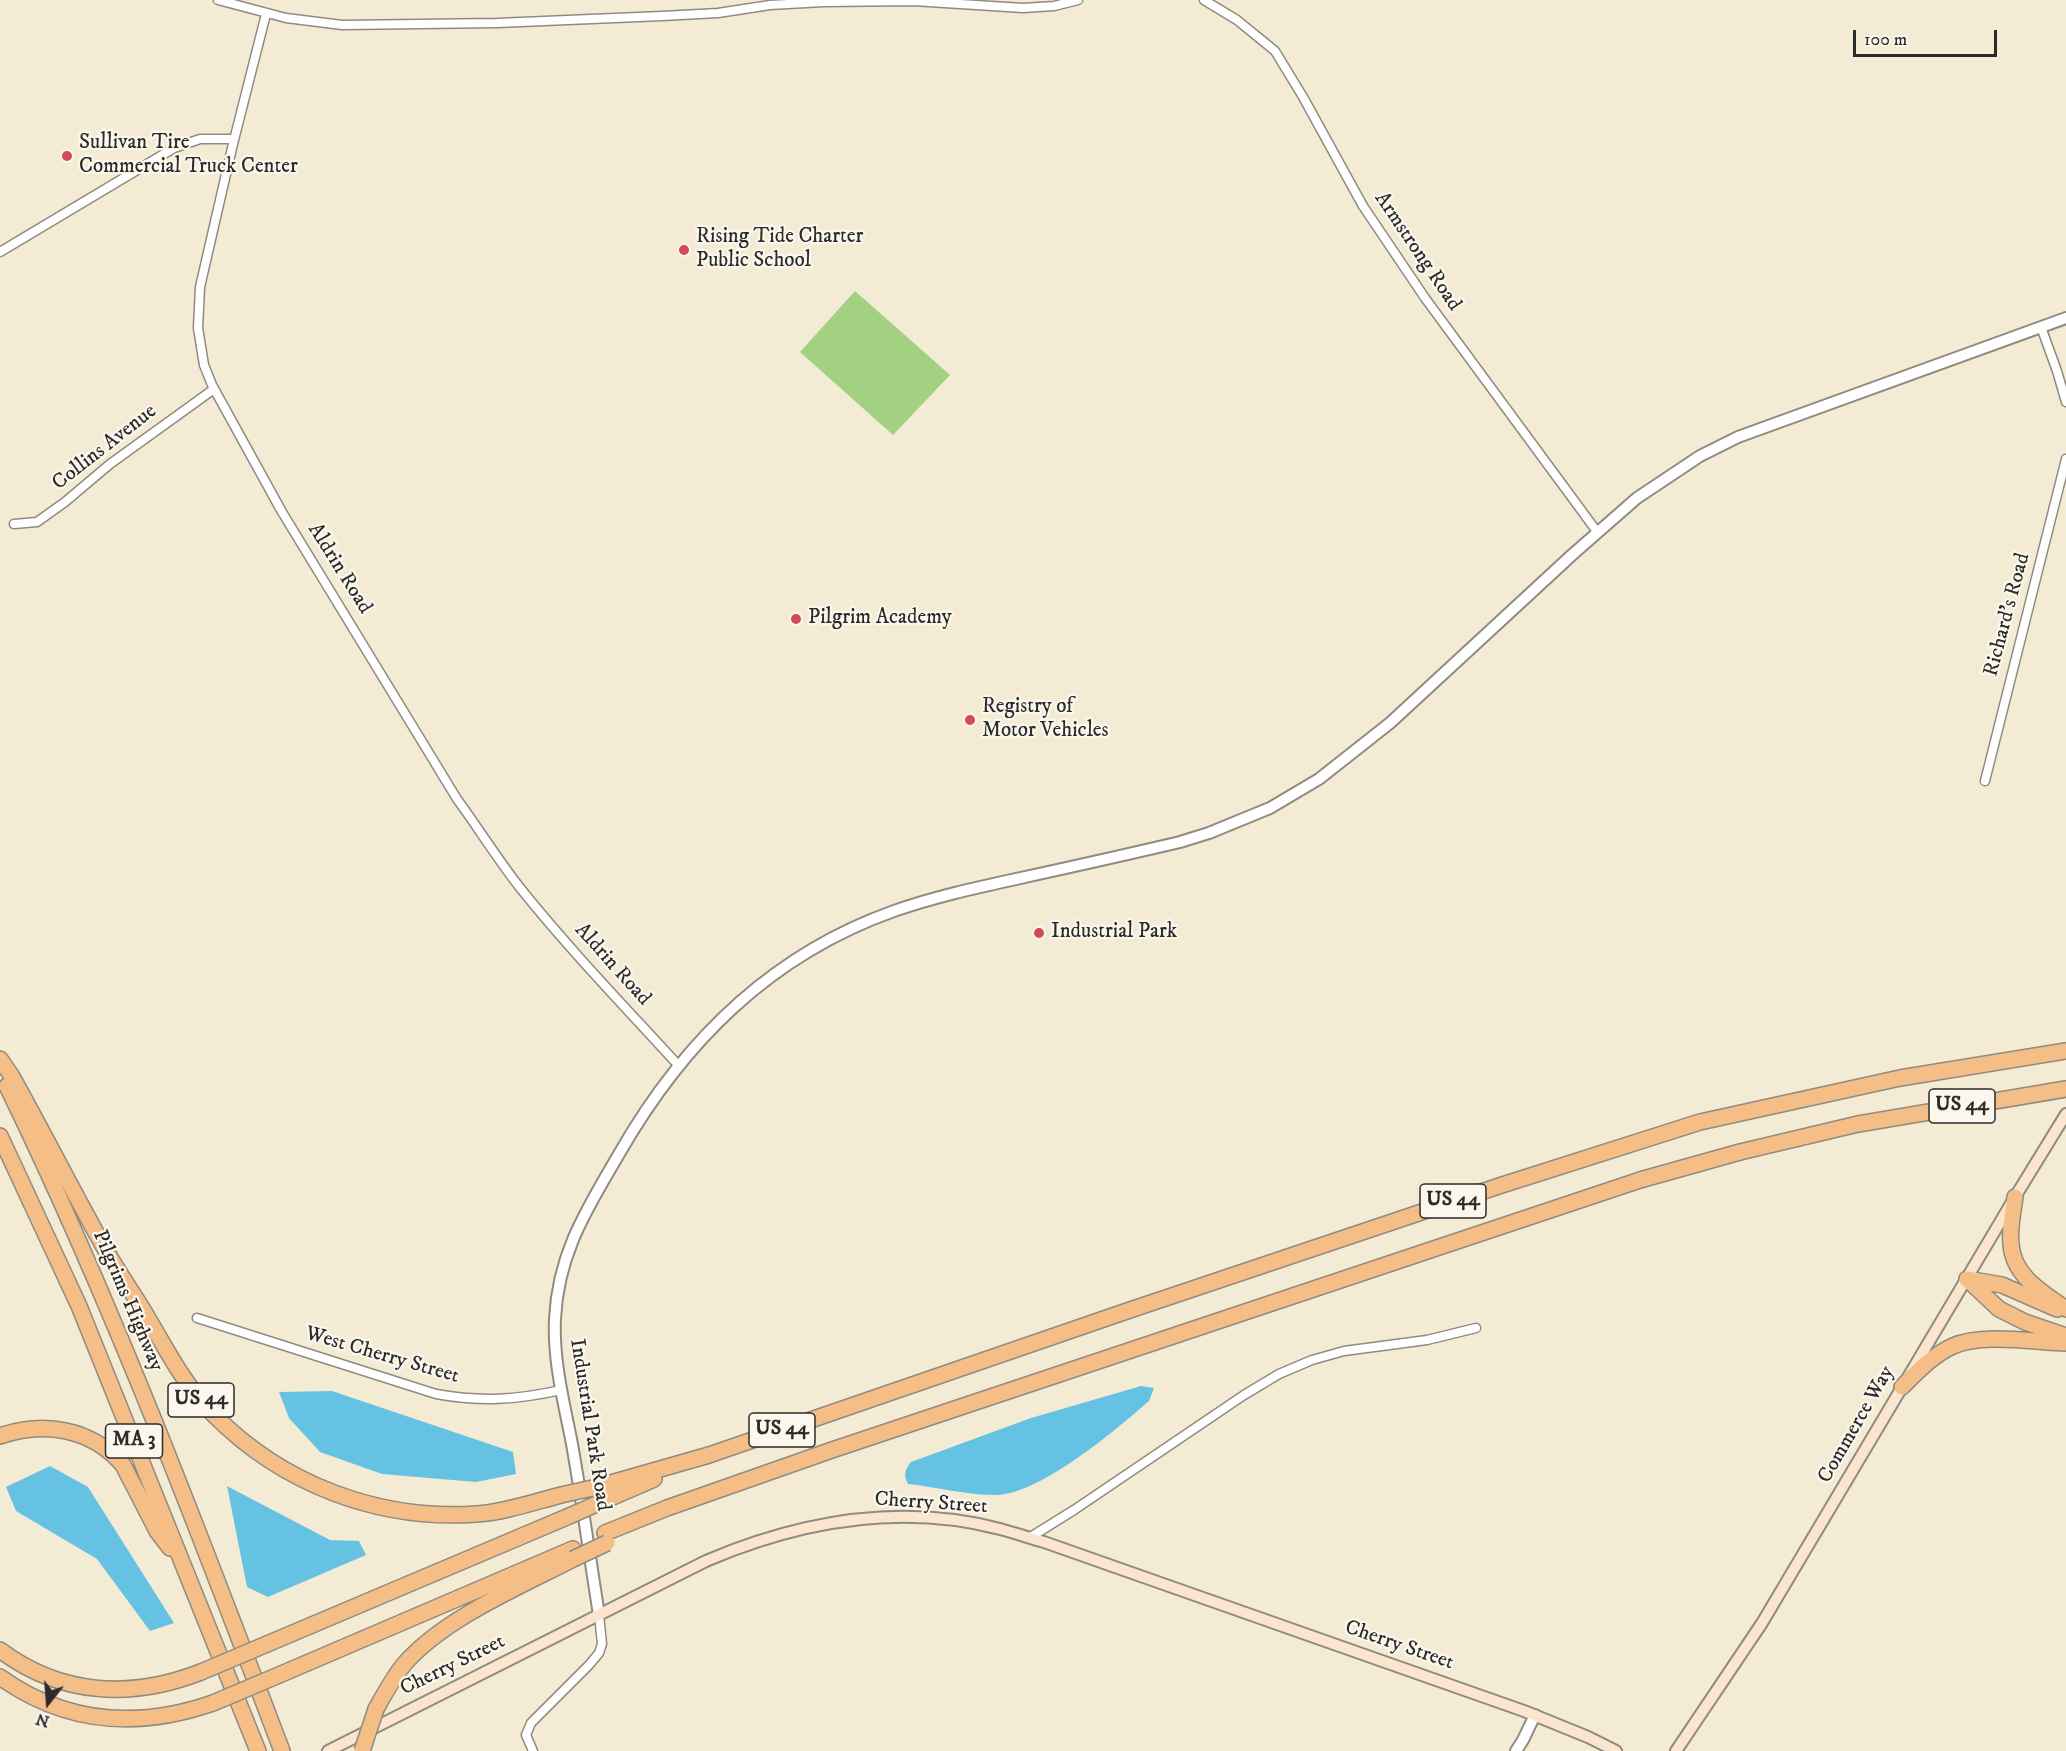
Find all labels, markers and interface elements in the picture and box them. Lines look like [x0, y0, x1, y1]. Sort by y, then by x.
scale bar [1856, 18, 2000, 56]
text: 100 m [1864, 29, 1907, 51]
place label: Sullivan Tire Commercial Truck Center [79, 131, 298, 181]
marker: Sullivan Tire Commercial Truck Center [60, 149, 74, 163]
street label: Armstrong Road [1368, 188, 1466, 316]
place label: Rising Tide Charter Public School [696, 225, 863, 275]
marker: Rising Tide Charter Public School [677, 243, 691, 257]
street label: Collins Avenue [48, 400, 162, 496]
street label: Aldrin Road [301, 519, 377, 619]
street label: Richard's Road [1979, 551, 2037, 679]
place label: Pilgrim Academy [808, 606, 952, 632]
marker: Pilgrim Academy [789, 612, 803, 626]
place label: Registry of Motor Vehicles [982, 695, 1109, 745]
marker: Registry of Motor Vehicles [963, 713, 977, 727]
street label: Aldrin Road [568, 919, 656, 1011]
place label: Industrial Park [1051, 920, 1177, 946]
marker: Industrial Park [1032, 926, 1046, 940]
road number: US 44 [1929, 1089, 1995, 1123]
road number: US 44 [1420, 1184, 1486, 1218]
street label: Pilgrims Highway [86, 1227, 168, 1375]
street label: West Cherry Street [302, 1322, 462, 1390]
street label: Industrial Park Road [563, 1337, 615, 1513]
street label: Commerce Way [1813, 1362, 1901, 1488]
road number: US 44 [168, 1383, 234, 1417]
road number: US 44 [749, 1413, 815, 1447]
road number: MA 3 [106, 1424, 162, 1458]
street label: Cherry Street [874, 1487, 988, 1521]
street label: Cherry Street [1341, 1616, 1457, 1676]
street label: Cherry Street [397, 1630, 509, 1702]
north arrow [18, 1673, 78, 1733]
text: N [34, 1709, 52, 1732]

